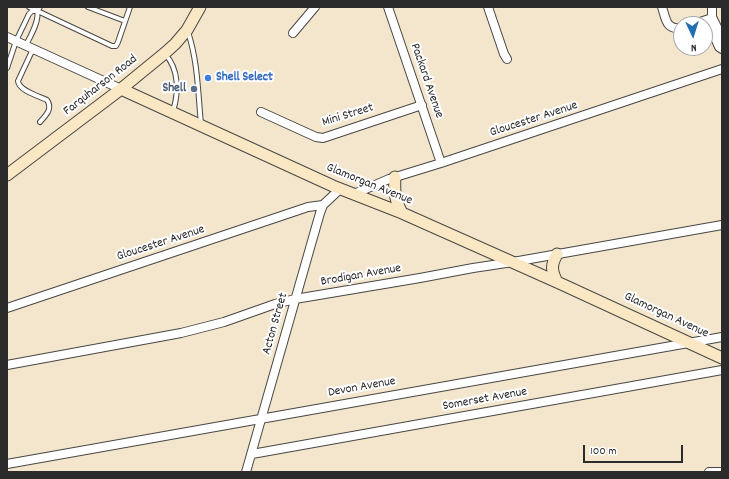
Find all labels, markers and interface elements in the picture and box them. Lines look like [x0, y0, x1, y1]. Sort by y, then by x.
north arrow [673, 16, 713, 56]
text: N [690, 39, 697, 55]
street label: Packard Avenue [406, 42, 446, 120]
street label: Farquharson Road [61, 52, 141, 120]
place label: Shell Select [216, 70, 273, 86]
marker: Shell Select [203, 73, 213, 83]
place label: Shell [162, 81, 186, 97]
marker: Shell [189, 84, 199, 94]
street label: Gloucester Avenue [488, 98, 580, 142]
street label: Mini Street [320, 101, 376, 131]
street label: Glamorgan Avenue [324, 161, 414, 209]
street label: Gloucester Avenue [115, 222, 207, 266]
street label: Brodigan Avenue [319, 261, 403, 291]
street label: Glamorgan Avenue [621, 290, 711, 342]
street label: Acton Street [260, 291, 292, 357]
street label: Devon Avenue [327, 374, 397, 402]
street label: Somerset Avenue [442, 385, 528, 415]
scale bar [585, 437, 685, 463]
text: 100 m [590, 443, 617, 460]

